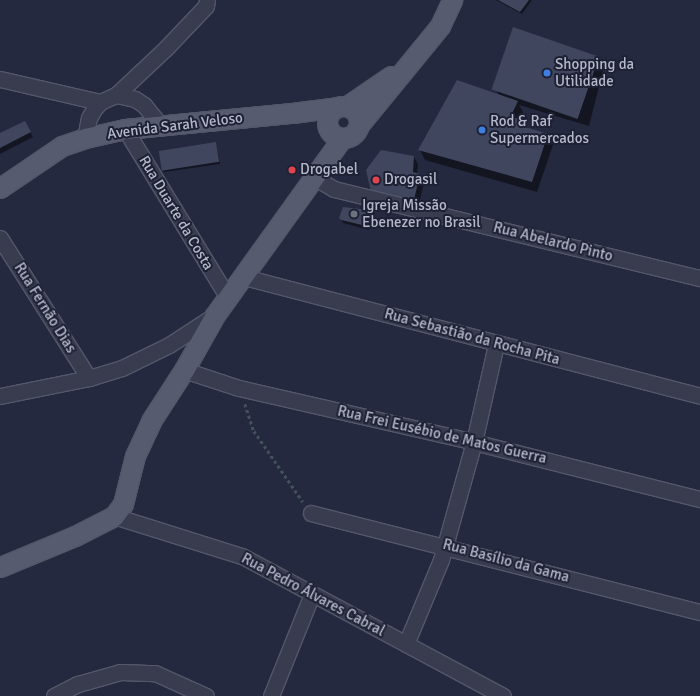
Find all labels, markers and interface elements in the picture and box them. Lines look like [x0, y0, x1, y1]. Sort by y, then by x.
place label: Shopping da Utilidade [555, 55, 634, 90]
marker: Shopping da Utilidade [542, 68, 552, 78]
street label: Avenida Sarah Veloso [106, 109, 244, 143]
place label: Rod & Raf Supermercados [490, 112, 589, 147]
marker: Rod & Raf Supermercados [477, 125, 487, 135]
street label: Rua Duarte da Costa [135, 153, 217, 273]
place label: Drogabel [300, 161, 358, 179]
marker: Drogabel [287, 165, 297, 175]
place label: Drogasil [384, 171, 437, 189]
marker: Drogasil [371, 175, 381, 185]
place label: Igreja Missão Ebenezer no Brasil [362, 196, 481, 231]
marker: Igreja Missão Ebenezer no Brasil [349, 209, 359, 219]
street label: Rua Abelardo Pinto [491, 218, 615, 266]
street label: Rua Fernão Dias [10, 260, 80, 356]
street label: Rua Sebastião da Rocha Pita [382, 305, 562, 369]
street label: Rua Frei Eusébio de Matos Guerra [336, 402, 548, 468]
street label: Rua Basílio da Gama [441, 535, 571, 587]
street label: Rua Pedro Álvares Cabral [238, 550, 388, 640]

